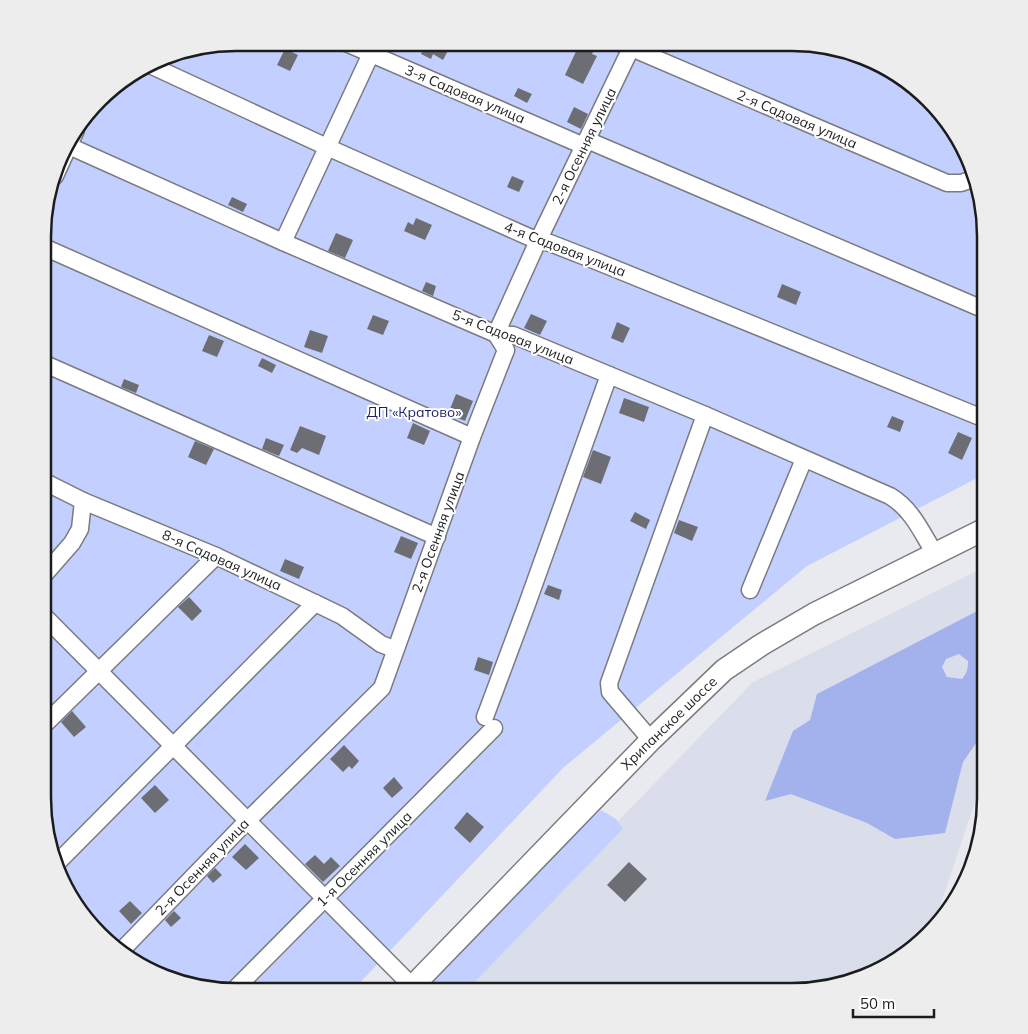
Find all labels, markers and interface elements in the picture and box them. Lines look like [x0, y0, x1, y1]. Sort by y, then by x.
street label: 3-я Садовая улица [402, 61, 528, 127]
street label: 2-я Осенняя улица [548, 85, 620, 207]
street label: 2-я Садовая улица [734, 86, 860, 152]
street label: 4-я Садовая улица [502, 218, 628, 280]
street label: 5-я Садовая улица [450, 306, 576, 368]
park label: ДП «Кратово» [367, 403, 461, 421]
street label: 2-я Осенняя улица [408, 469, 468, 595]
street label: 8-я Садовая улица [159, 526, 285, 594]
street label: Хрипанское шоссе [617, 672, 721, 774]
street label: 1-я Осенняя улица [312, 807, 416, 911]
street label: 2-я Осенняя улица [151, 815, 253, 919]
scale bar [853, 986, 934, 1018]
text: 50 m [860, 994, 895, 1013]

